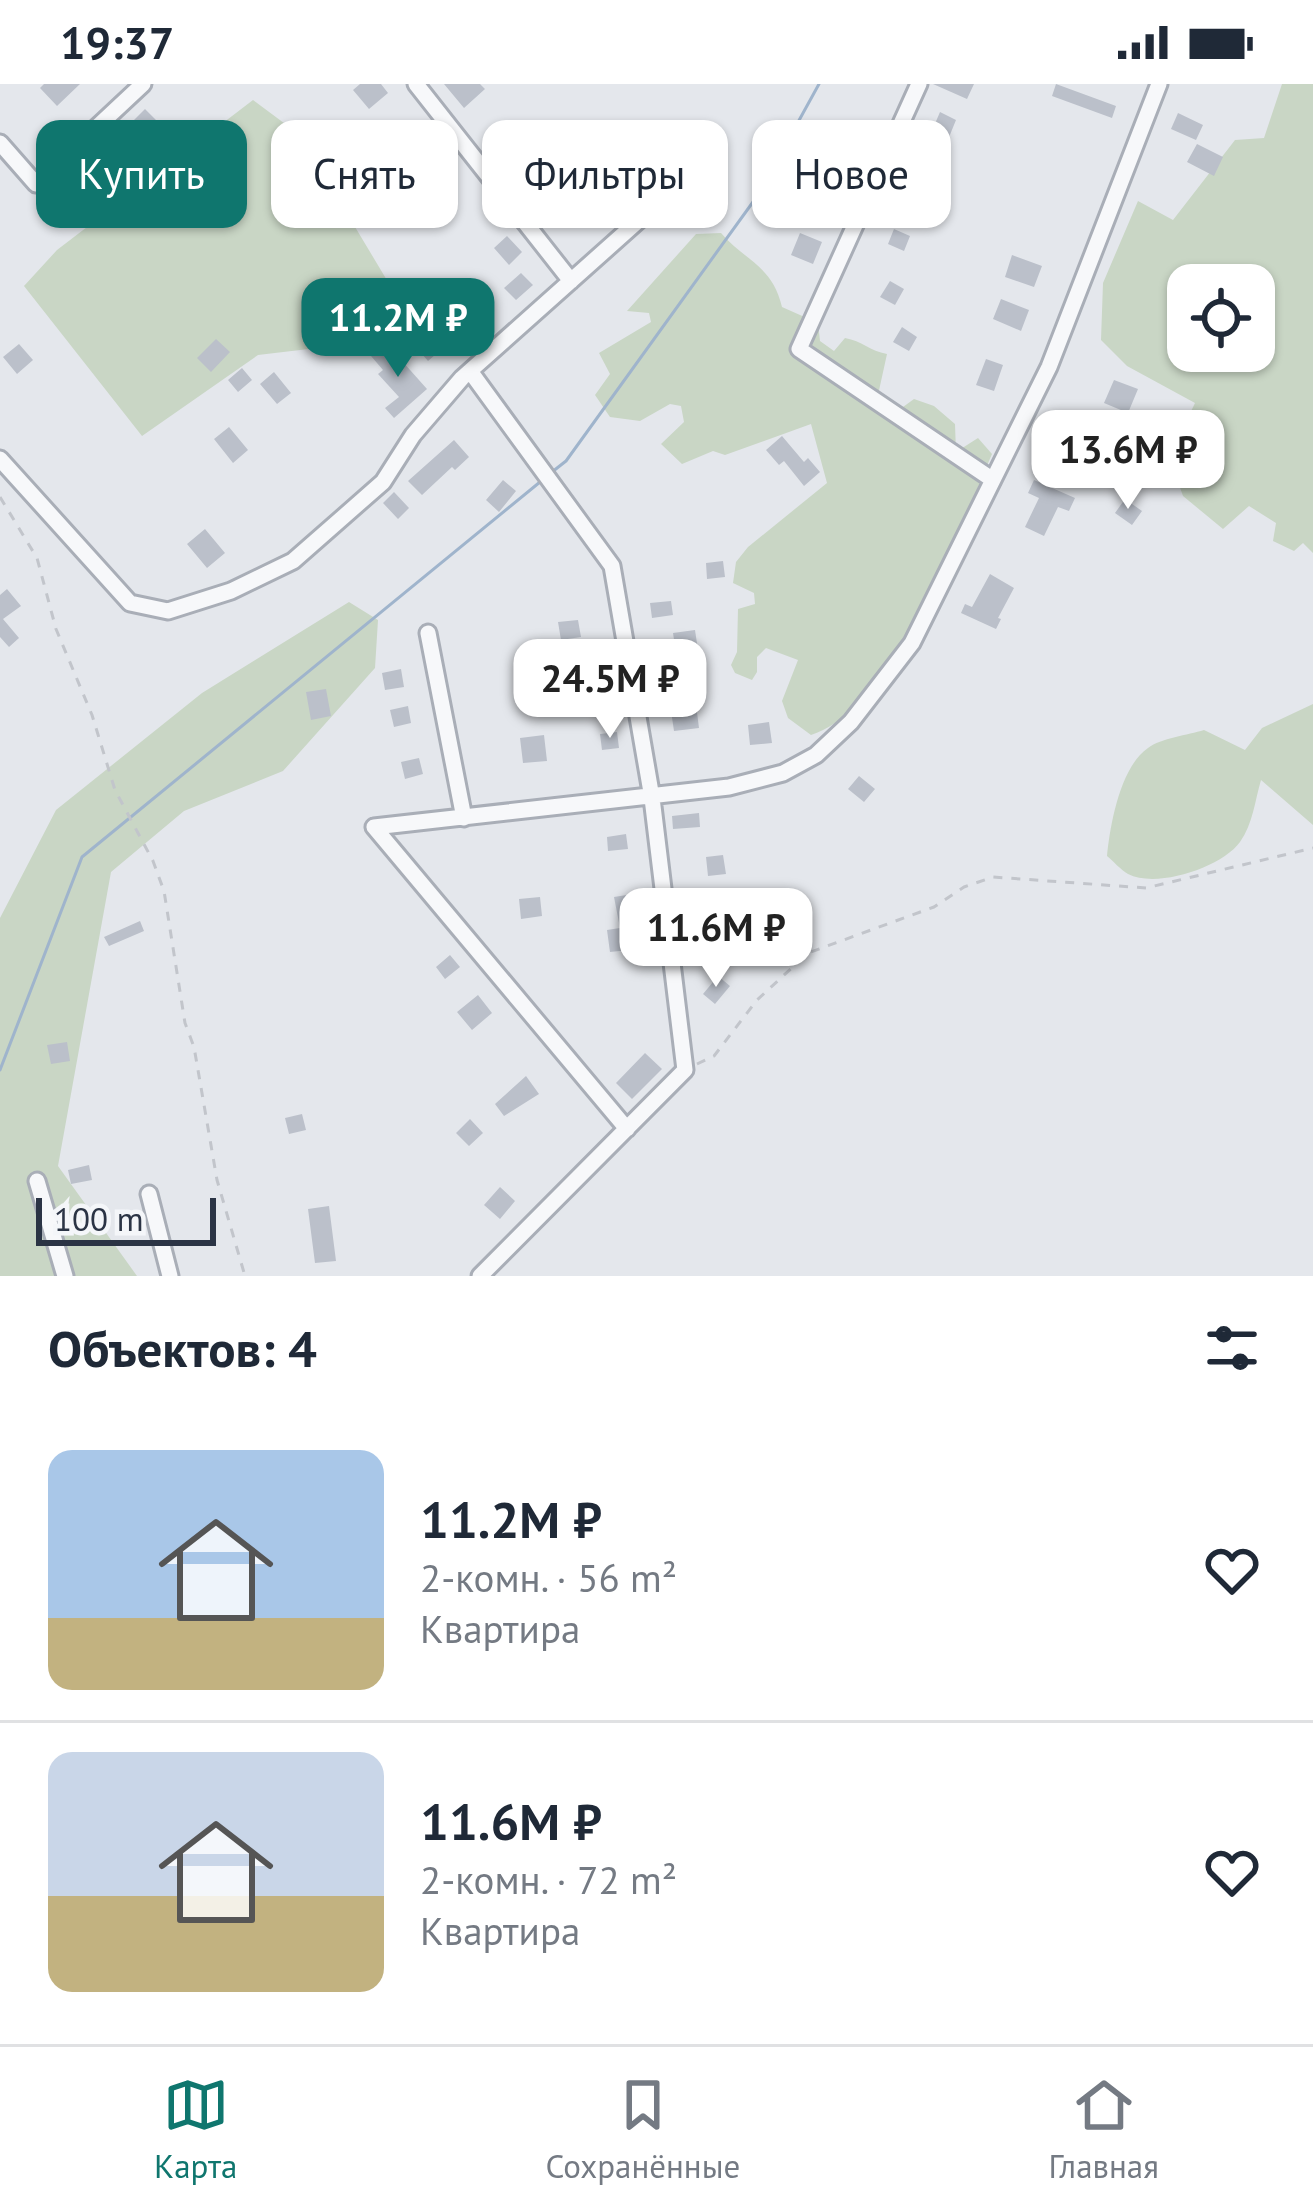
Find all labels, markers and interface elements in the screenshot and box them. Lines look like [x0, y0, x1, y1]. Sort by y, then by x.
text: 19:37 [60, 13, 174, 71]
chip: Купить [36, 120, 247, 228]
chip: Снять [271, 120, 458, 228]
chip: Фильтры [482, 120, 728, 228]
chip: Новое [752, 120, 951, 228]
map controls [1167, 264, 1275, 372]
button: locate [1167, 264, 1275, 372]
pin: 11.2M ₽ [287, 278, 509, 380]
text: 11.2M ₽ [328, 291, 468, 342]
pin: 13.6M ₽ [1017, 410, 1239, 512]
text: 13.6M ₽ [1058, 423, 1198, 474]
pin: 24.5M ₽ [499, 639, 721, 741]
text: 24.5M ₽ [540, 652, 680, 703]
pin: 11.6M ₽ [605, 888, 827, 990]
text: 11.6M ₽ [646, 901, 786, 952]
scale bar [36, 1192, 216, 1245]
text: 100 m [54, 1197, 144, 1240]
text: Объектов: 4 [48, 1315, 317, 1381]
icon: filters [1199, 1315, 1265, 1381]
text: 11.2M ₽ [420, 1486, 602, 1552]
icon: home [144, 1498, 288, 1642]
icon: heart [1199, 1537, 1265, 1603]
text: 2-комн. · 56 m² [420, 1552, 677, 1603]
text: Квартира [420, 1603, 580, 1654]
text: 11.6M ₽ [420, 1788, 602, 1854]
icon: home [144, 1800, 288, 1944]
icon: heart [1199, 1839, 1265, 1905]
text: 2-комн. · 72 m² [420, 1854, 677, 1905]
text: Квартира [420, 1905, 580, 1956]
tab: Карта [154, 2072, 237, 2187]
tab: Сохранённые [546, 2072, 740, 2187]
tab: Главная [1048, 2072, 1159, 2187]

